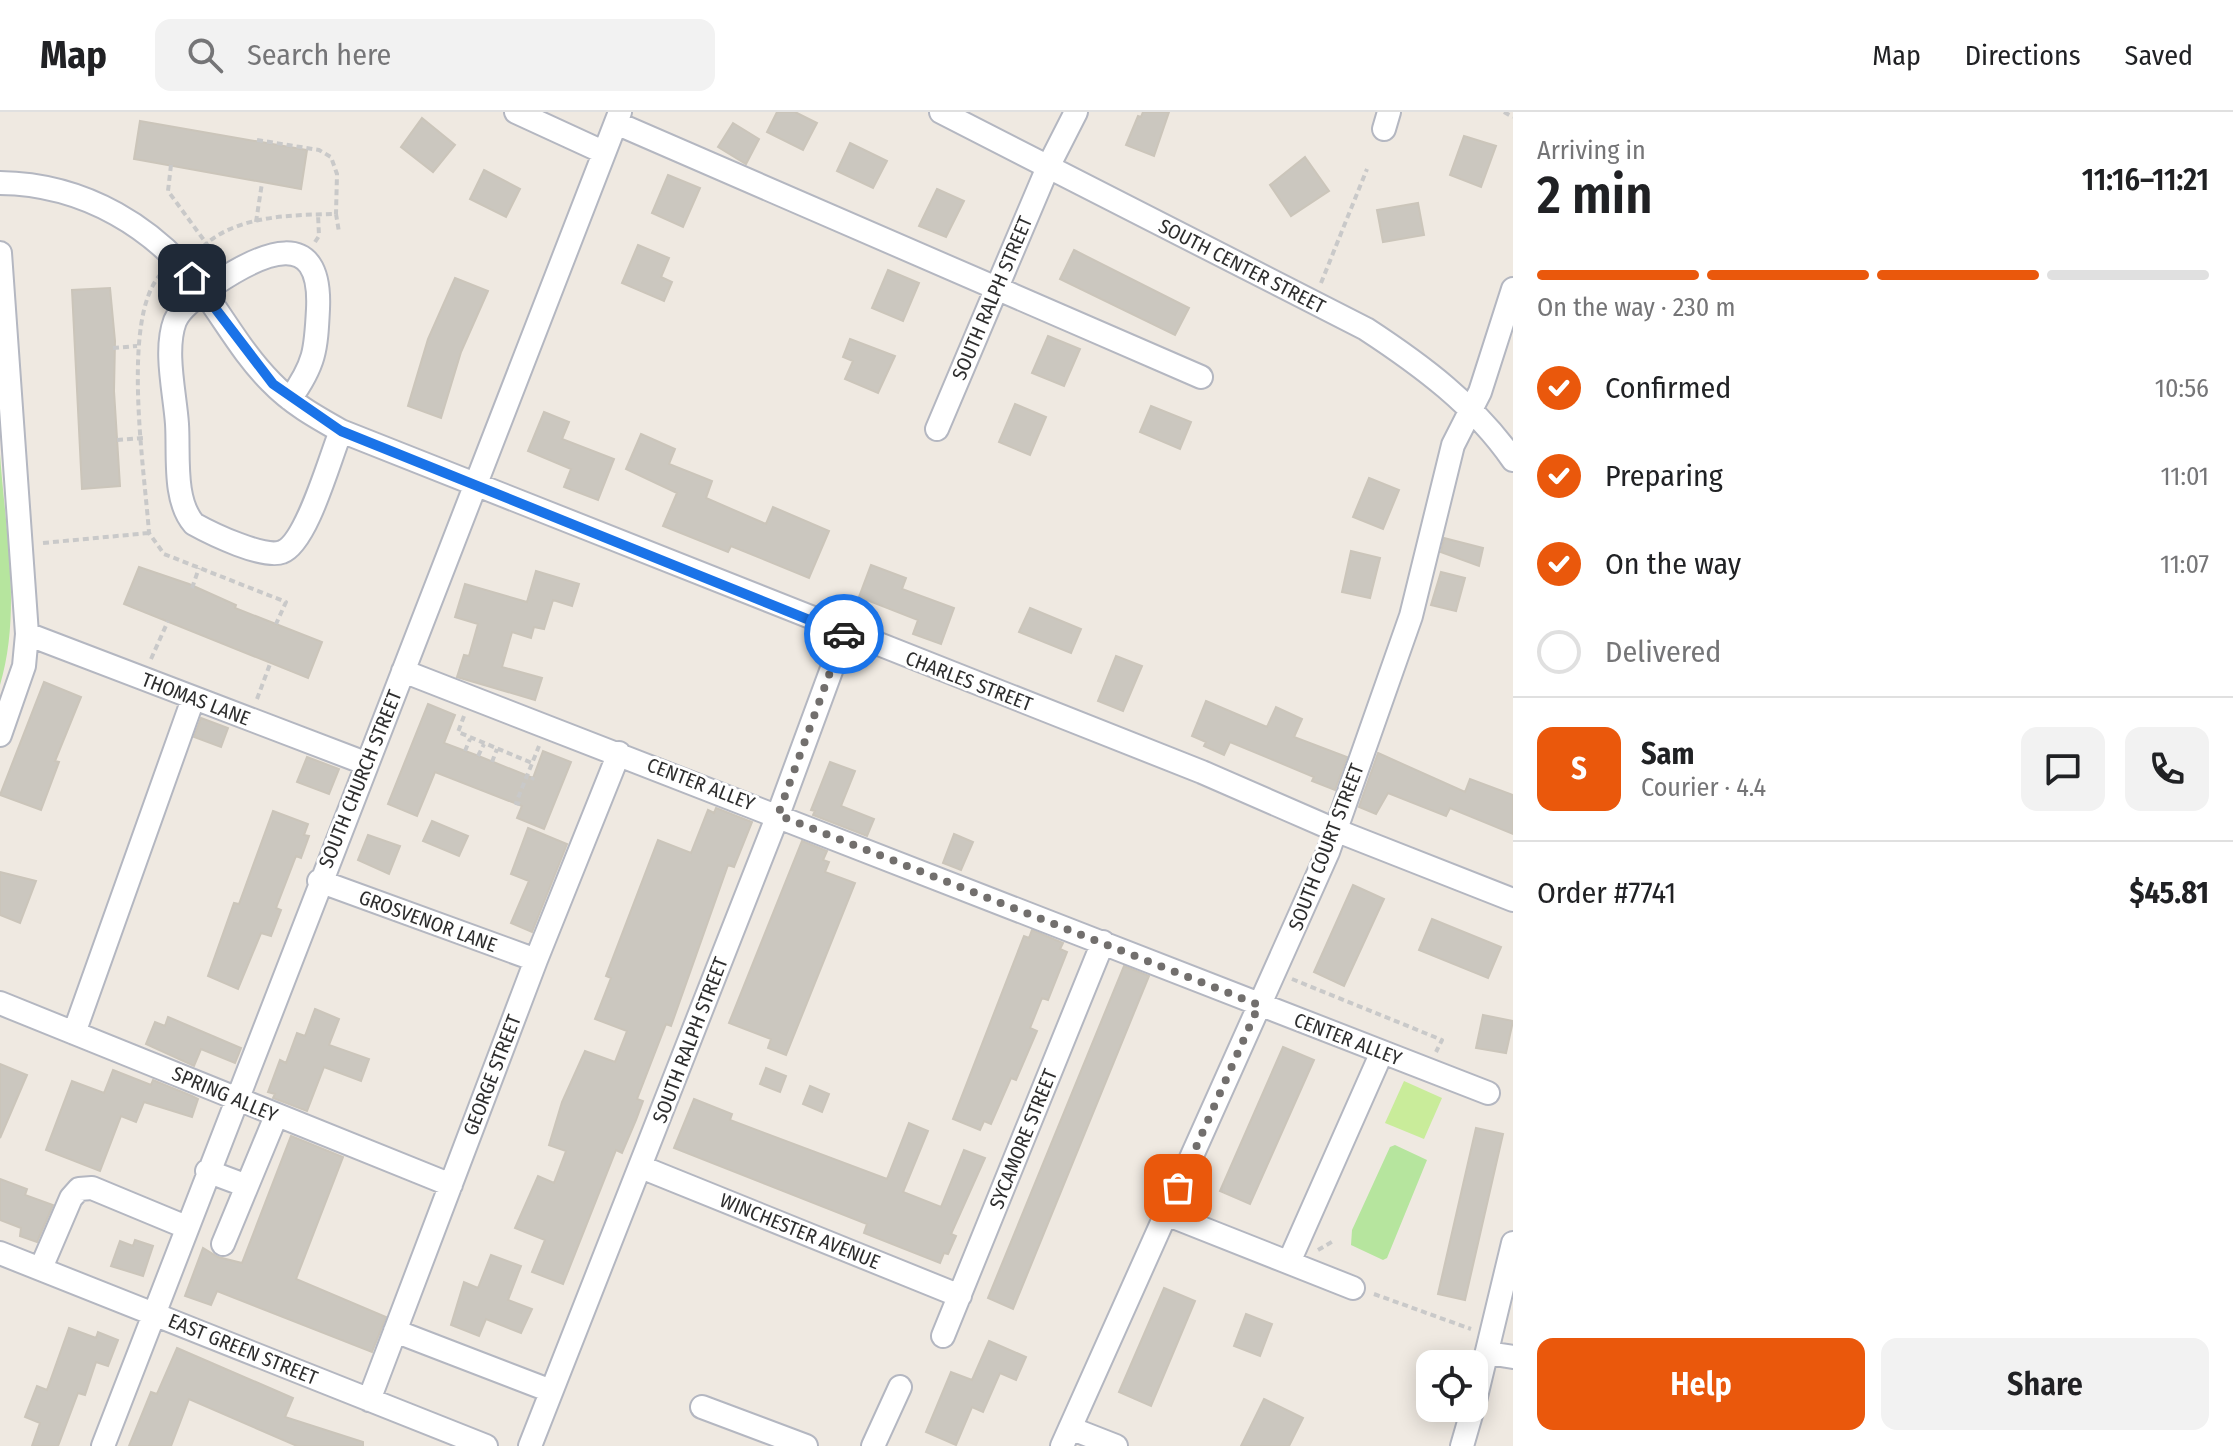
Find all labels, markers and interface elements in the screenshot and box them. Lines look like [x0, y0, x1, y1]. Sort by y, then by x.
search box [155, 19, 715, 91]
text: Map [40, 32, 107, 78]
icon: search [183, 33, 227, 77]
text: Search here [247, 37, 391, 73]
text: Map [1872, 39, 1921, 72]
text: Directions [1965, 39, 2081, 72]
text: Saved [2125, 39, 2193, 72]
text: Arriving in [1537, 135, 1646, 166]
text: 11:16–11:21 [2082, 162, 2209, 198]
text: 2 min [1537, 164, 1653, 227]
street label: SOUTH RALPH STREET [947, 212, 1038, 383]
street label: SOUTH CENTER STREET [1155, 214, 1330, 319]
pin [158, 244, 226, 312]
icon: home [170, 256, 214, 300]
text: On the way · 230 m [1537, 292, 1735, 323]
icon: check [1537, 366, 1581, 410]
text: Confirmed [1605, 370, 1731, 406]
text: 10:56 [2155, 373, 2209, 404]
icon: check [1537, 454, 1581, 498]
text: Preparing [1605, 458, 1723, 494]
text: 11:01 [2161, 461, 2209, 492]
icon: check [1537, 542, 1581, 586]
text: On the way [1605, 546, 1741, 582]
text: 11:07 [2160, 549, 2209, 580]
courier [804, 594, 884, 674]
icon: car [822, 612, 866, 656]
text: Delivered [1605, 634, 1721, 670]
street label: CHARLES STREET [902, 646, 1037, 716]
street label: THOMAS LANE [138, 667, 254, 731]
street label: SOUTH CHURCH STREET [313, 686, 407, 871]
button: chat [2021, 727, 2105, 811]
button: phone [2125, 727, 2209, 811]
text: Sam [1641, 736, 1694, 772]
text: S [1571, 751, 1587, 787]
street label: CENTER ALLEY [644, 752, 758, 816]
street label: SOUTH COURT STREET [1283, 760, 1369, 934]
text: Courier · 4.4 [1641, 772, 1766, 803]
text: Order #7741 [1537, 875, 1676, 911]
text: $45.81 [2130, 875, 2209, 911]
street label: GROSVENOR LANE [356, 885, 500, 957]
street label: SOUTH RALPH STREET [647, 953, 733, 1126]
street label: CENTER ALLEY [1291, 1007, 1405, 1071]
street label: GEORGE STREET [458, 1011, 526, 1139]
street label: SPRING ALLEY [169, 1061, 281, 1127]
street label: SYCAMORE STREET [984, 1065, 1062, 1212]
pin [1144, 1154, 1212, 1222]
icon: bag [1156, 1166, 1200, 1210]
street label: WINCHESTER AVENUE [716, 1188, 884, 1274]
street label: EAST GREEN STREET [165, 1308, 322, 1390]
button: Help [1537, 1338, 1865, 1430]
button: Share [1881, 1338, 2209, 1430]
map controls [1416, 1350, 1488, 1422]
button: locate [1416, 1350, 1488, 1422]

